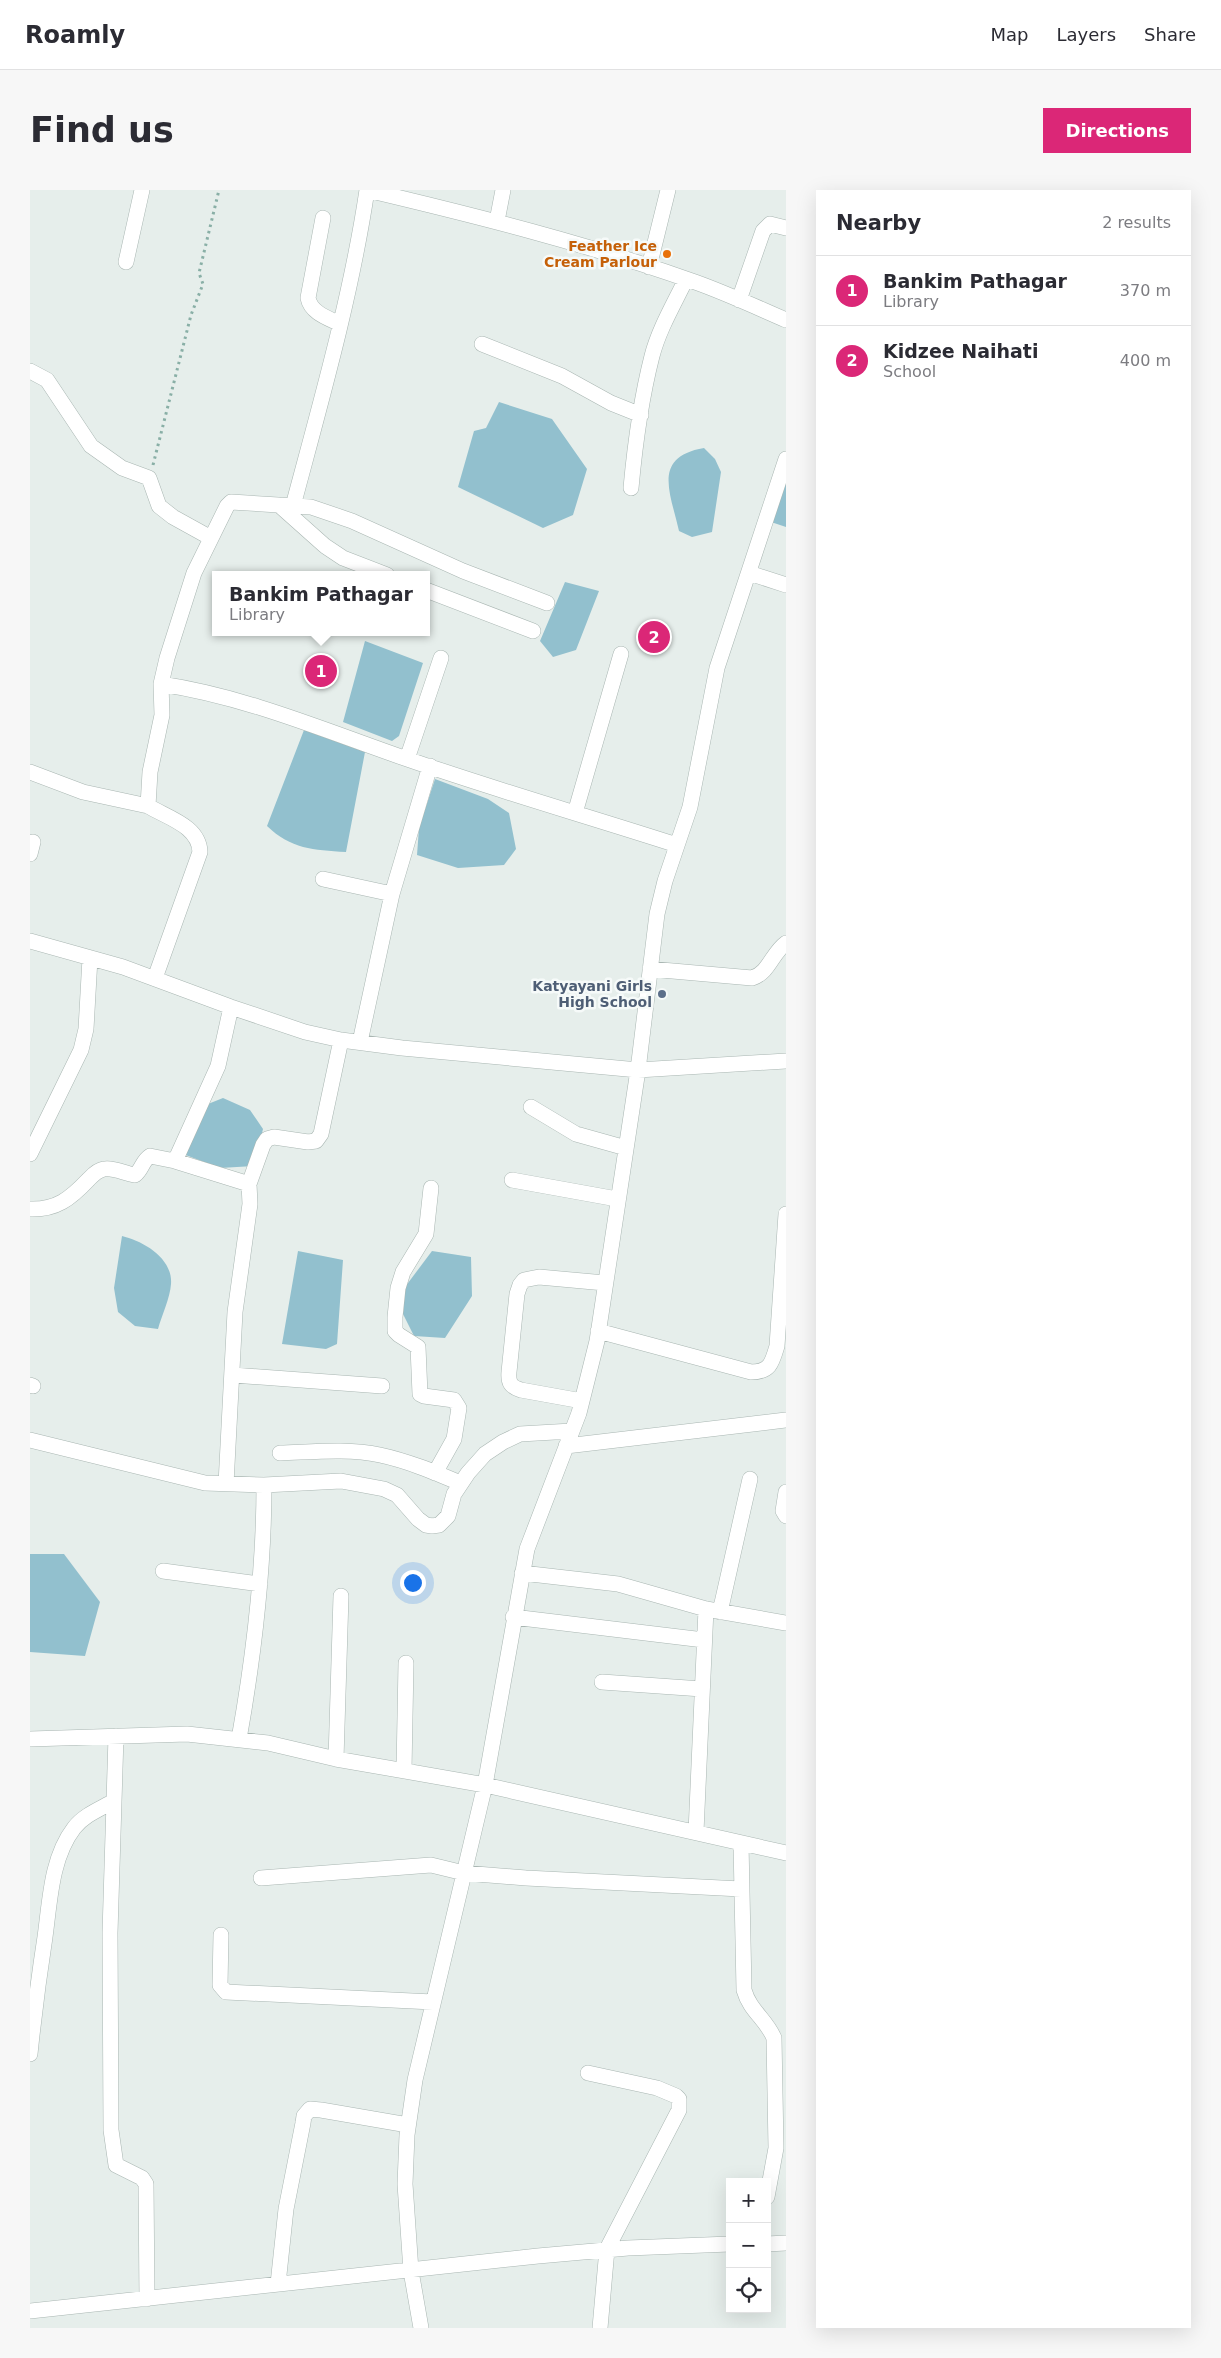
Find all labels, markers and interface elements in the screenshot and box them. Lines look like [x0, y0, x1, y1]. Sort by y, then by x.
text: Roamly [25, 21, 125, 49]
text: Map [990, 24, 1028, 45]
text: Layers [1056, 24, 1116, 45]
text: Share [1144, 24, 1196, 45]
button: Directions [1043, 108, 1191, 153]
text: Find us [30, 110, 174, 150]
text: Nearby [836, 211, 921, 235]
text: 2 results [1102, 213, 1171, 232]
place label: Feather Ice Cream Parlour [544, 238, 657, 270]
marker: Feather Ice Cream Parlour [661, 248, 673, 260]
text: Bankim Pathagar [883, 270, 1067, 292]
text: 1 [846, 281, 858, 300]
text: 370 m [1120, 281, 1171, 300]
text: Library [883, 292, 939, 311]
text: Kidzee Naihati [883, 340, 1038, 362]
text: 2 [846, 351, 858, 370]
text: 400 m [1120, 351, 1171, 370]
text: School [883, 362, 936, 381]
popup [212, 571, 430, 636]
text: Bankim Pathagar [229, 583, 413, 605]
text: Library [229, 605, 285, 624]
pin: 2 [638, 618, 670, 656]
pin: 1 [305, 652, 337, 690]
place label: Katyayani Girls High School [532, 978, 652, 1010]
marker: Katyayani Girls High School [656, 988, 668, 1000]
your location [400, 1570, 426, 1596]
map controls [726, 2178, 771, 2313]
button: + [726, 2178, 771, 2223]
button: − [726, 2223, 771, 2268]
button: locate [726, 2268, 771, 2313]

